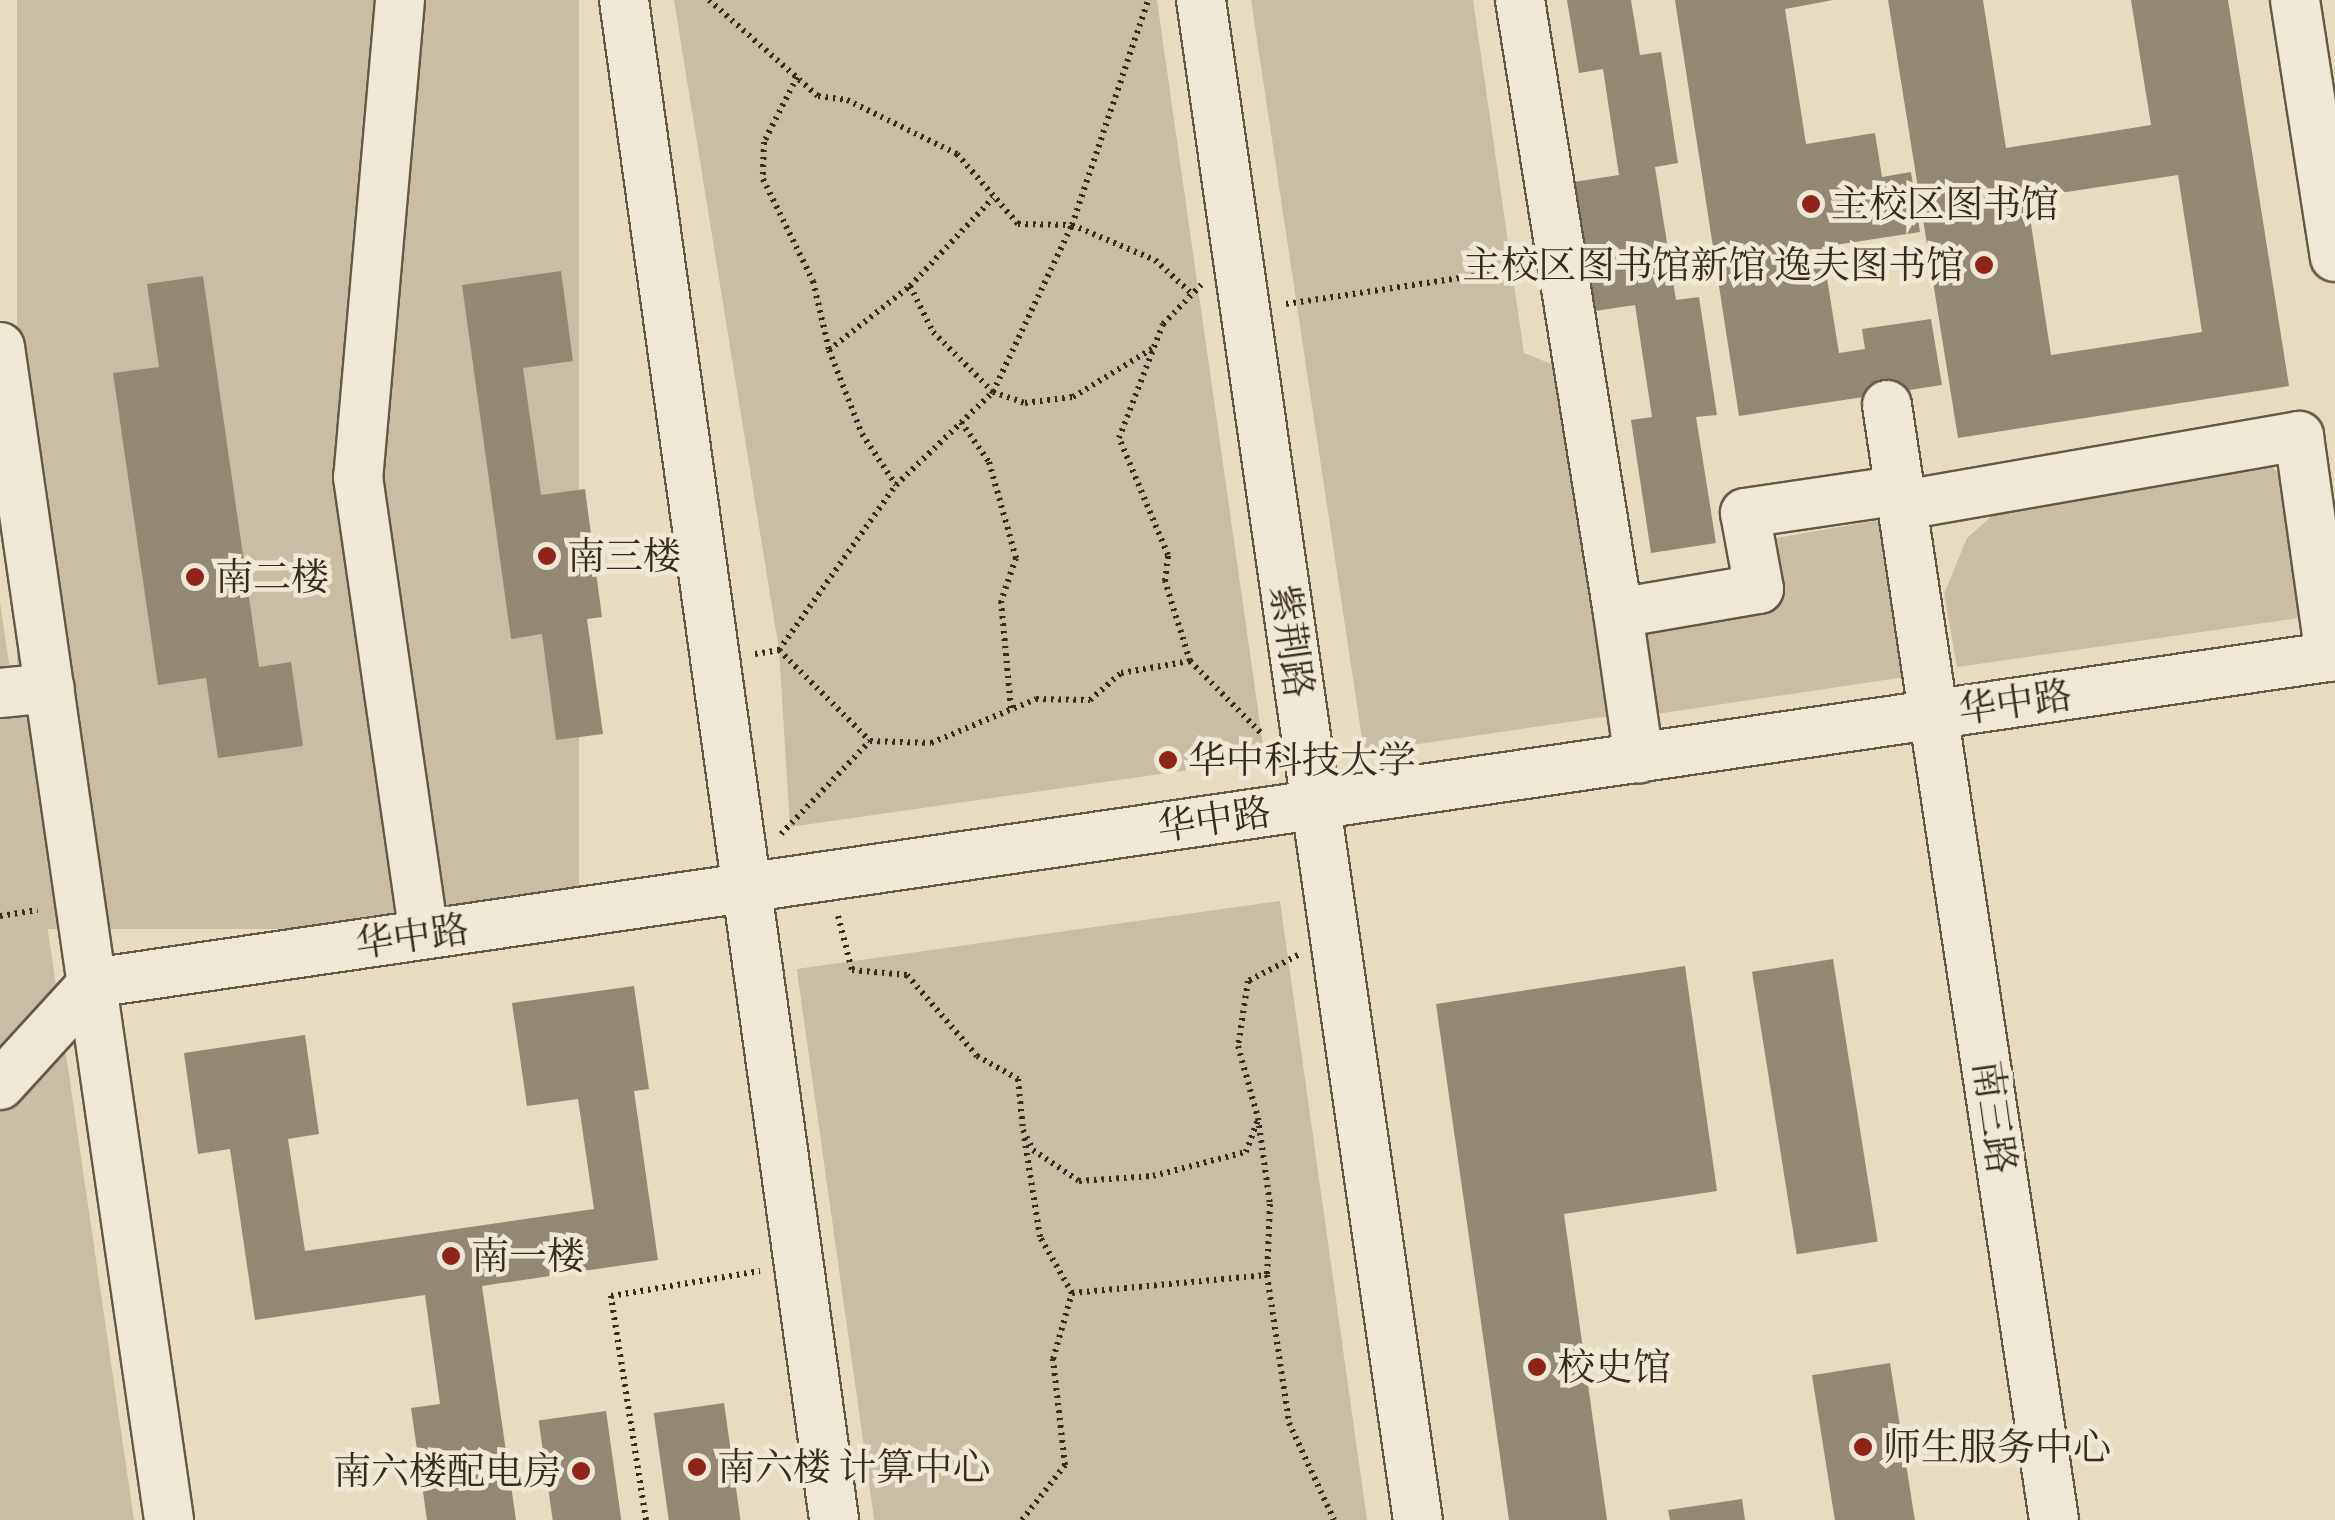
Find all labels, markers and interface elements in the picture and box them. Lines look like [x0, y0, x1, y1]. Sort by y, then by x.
place label: 主校区图书馆 [1831, 181, 2059, 227]
marker: 主校区图书馆 [1800, 193, 1822, 215]
place label: 主校区图书馆新馆 逸夫图书馆 [1462, 242, 1964, 288]
marker: 主校区图书馆新馆 逸夫图书馆 [1973, 254, 1995, 276]
place label: 南三楼 [567, 533, 681, 579]
marker: 南三楼 [536, 545, 558, 567]
place label: 南二楼 [215, 554, 329, 600]
marker: 南二楼 [184, 566, 206, 588]
street label: 紫荆路 [1261, 581, 1323, 701]
street label: 华中路 [1955, 671, 2075, 733]
place label: 华中科技大学 [1188, 737, 1416, 783]
marker: 华中科技大学 [1157, 749, 1179, 771]
street label: 华中路 [1154, 788, 1274, 850]
street label: 华中路 [352, 905, 472, 967]
street label: 南三路 [1964, 1057, 2026, 1177]
place label: 南一楼 [471, 1233, 585, 1279]
marker: 南一楼 [440, 1245, 462, 1267]
place label: 校史馆 [1557, 1344, 1671, 1390]
marker: 校史馆 [1526, 1356, 1548, 1378]
place label: 师生服务中心 [1883, 1424, 2111, 1470]
marker: 师生服务中心 [1852, 1436, 1874, 1458]
place label: 南六楼 计算中心 [717, 1444, 991, 1490]
place label: 南六楼配电房 [333, 1448, 561, 1494]
marker: 南六楼 计算中心 [686, 1456, 708, 1478]
marker: 南六楼配电房 [570, 1460, 592, 1482]

